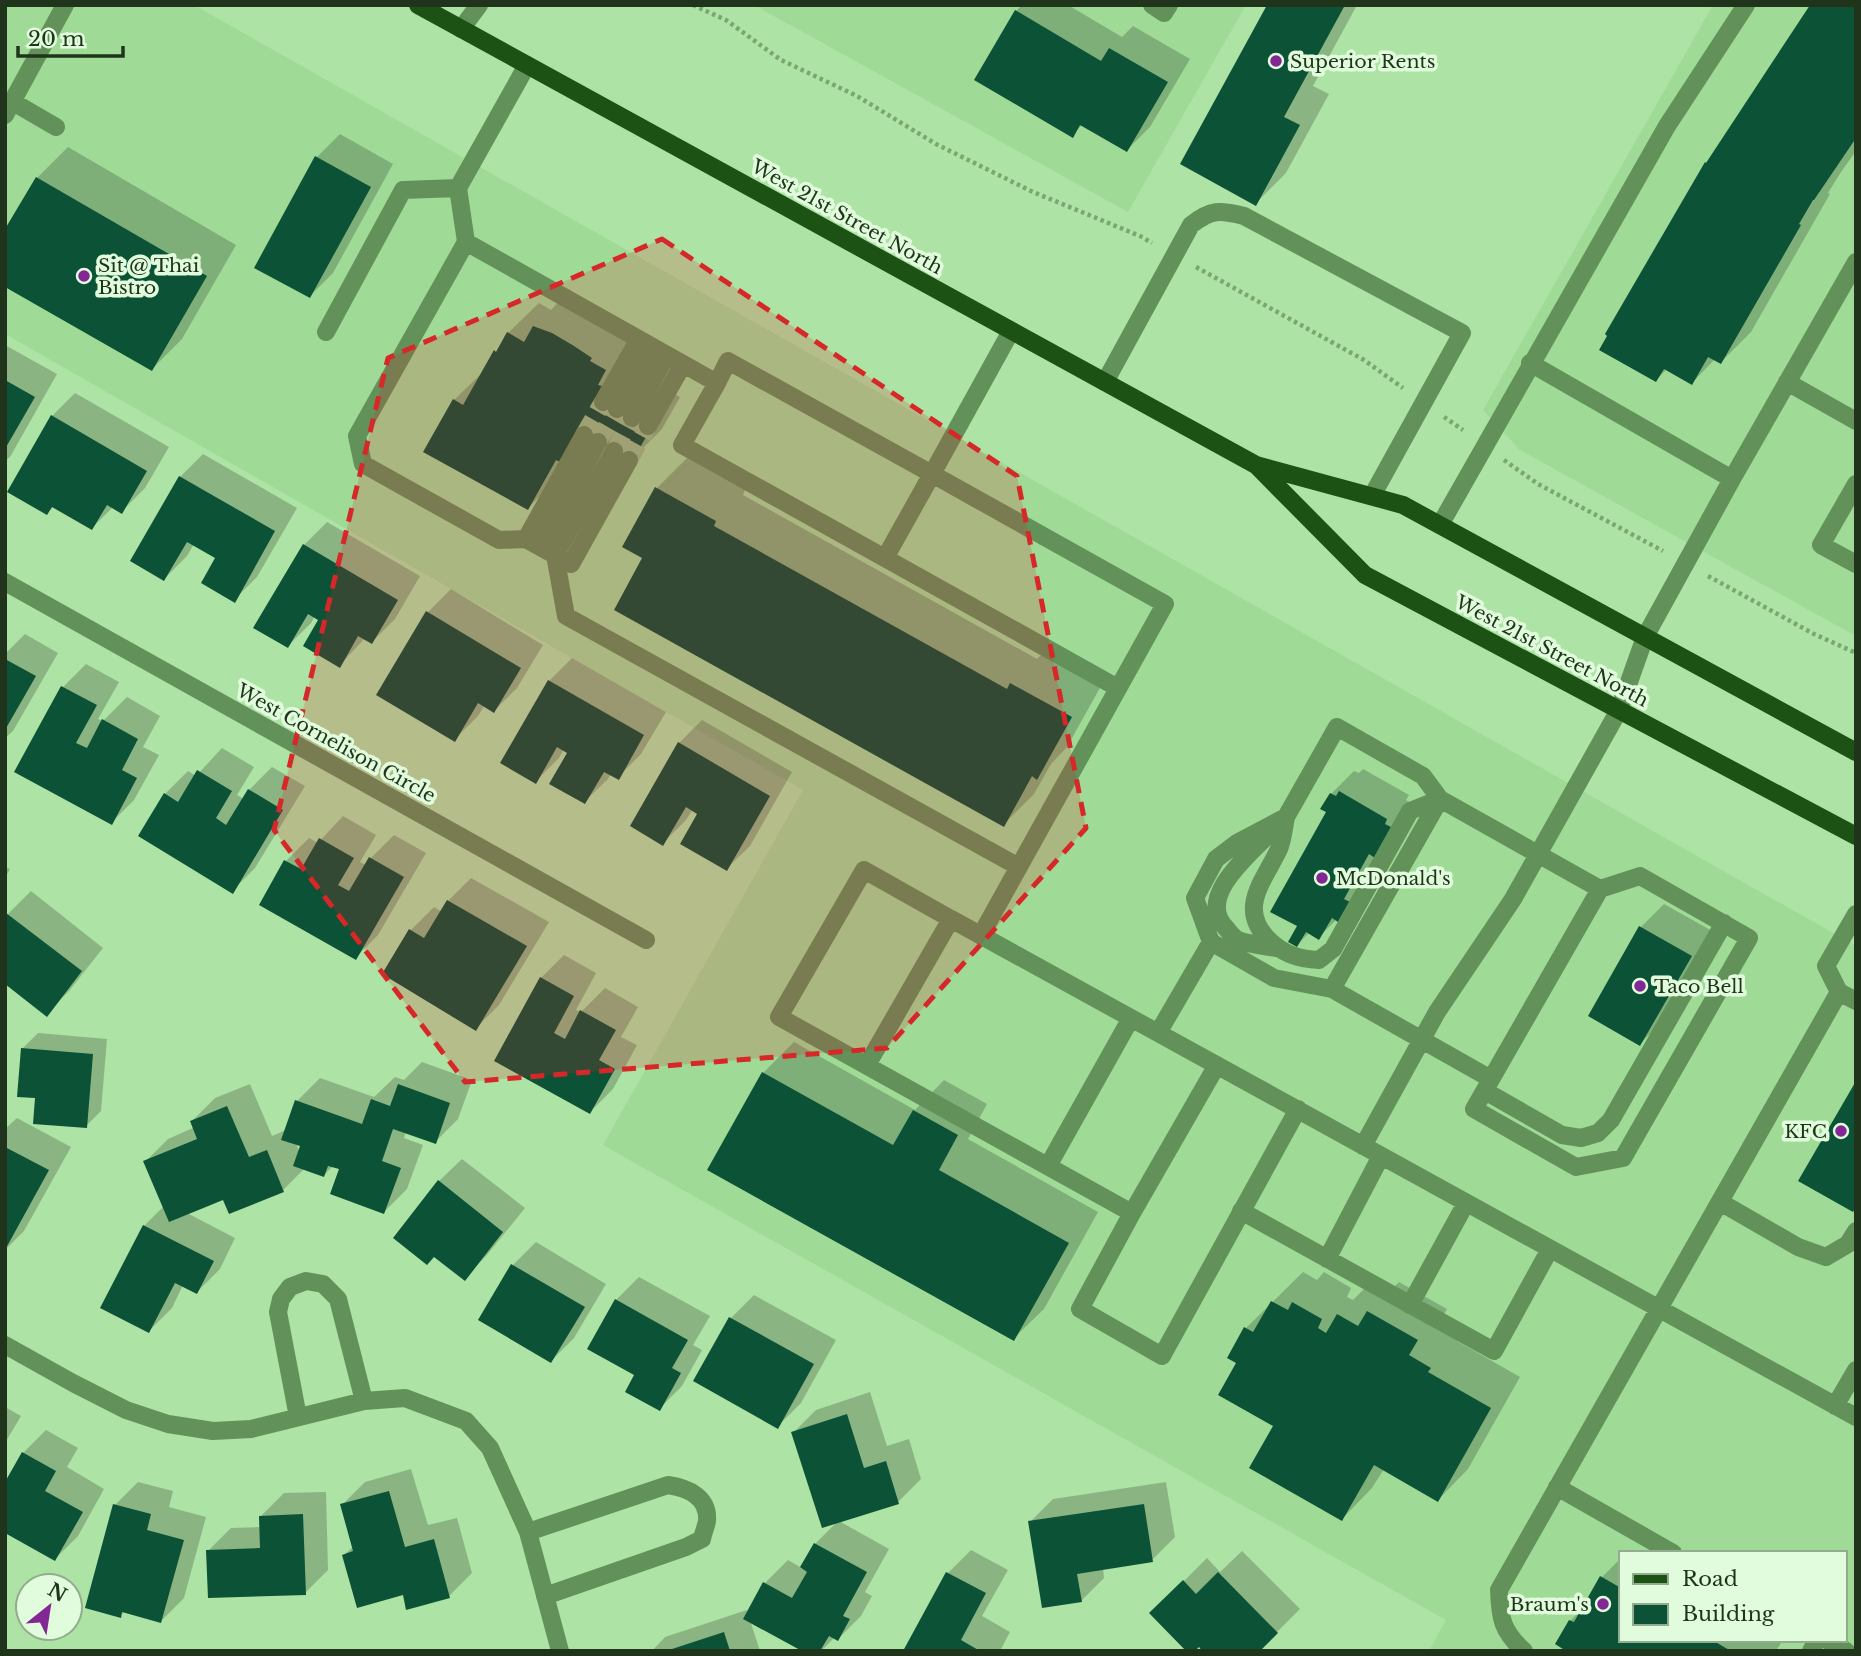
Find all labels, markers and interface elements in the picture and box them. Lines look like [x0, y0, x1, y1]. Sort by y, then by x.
scale bar [18, 14, 122, 58]
text: 20 m [28, 26, 85, 52]
place label: Superior Rents [1290, 50, 1435, 73]
marker: Superior Rents [1268, 53, 1284, 69]
street label: West 21st Street North [746, 154, 947, 279]
place label: Sit @ Thai Bistro [98, 254, 200, 299]
marker: Sit @ Thai Bistro [76, 268, 92, 284]
street label: West 21st Street North [1451, 590, 1652, 712]
street label: West Cornelison Circle [232, 678, 439, 807]
place label: McDonald's [1336, 867, 1451, 890]
marker: McDonald's [1314, 870, 1330, 886]
place label: Taco Bell [1654, 975, 1744, 998]
marker: Taco Bell [1632, 978, 1648, 994]
place label: KFC [1784, 1120, 1827, 1143]
marker: KFC [1833, 1123, 1849, 1139]
legend [1619, 1551, 1847, 1642]
text: Road [1682, 1566, 1738, 1592]
north arrow [14, 1572, 84, 1642]
text: N [44, 1578, 71, 1607]
place label: Braum's [1510, 1593, 1589, 1616]
marker: Braum's [1595, 1596, 1611, 1612]
text: Building [1682, 1601, 1775, 1627]

